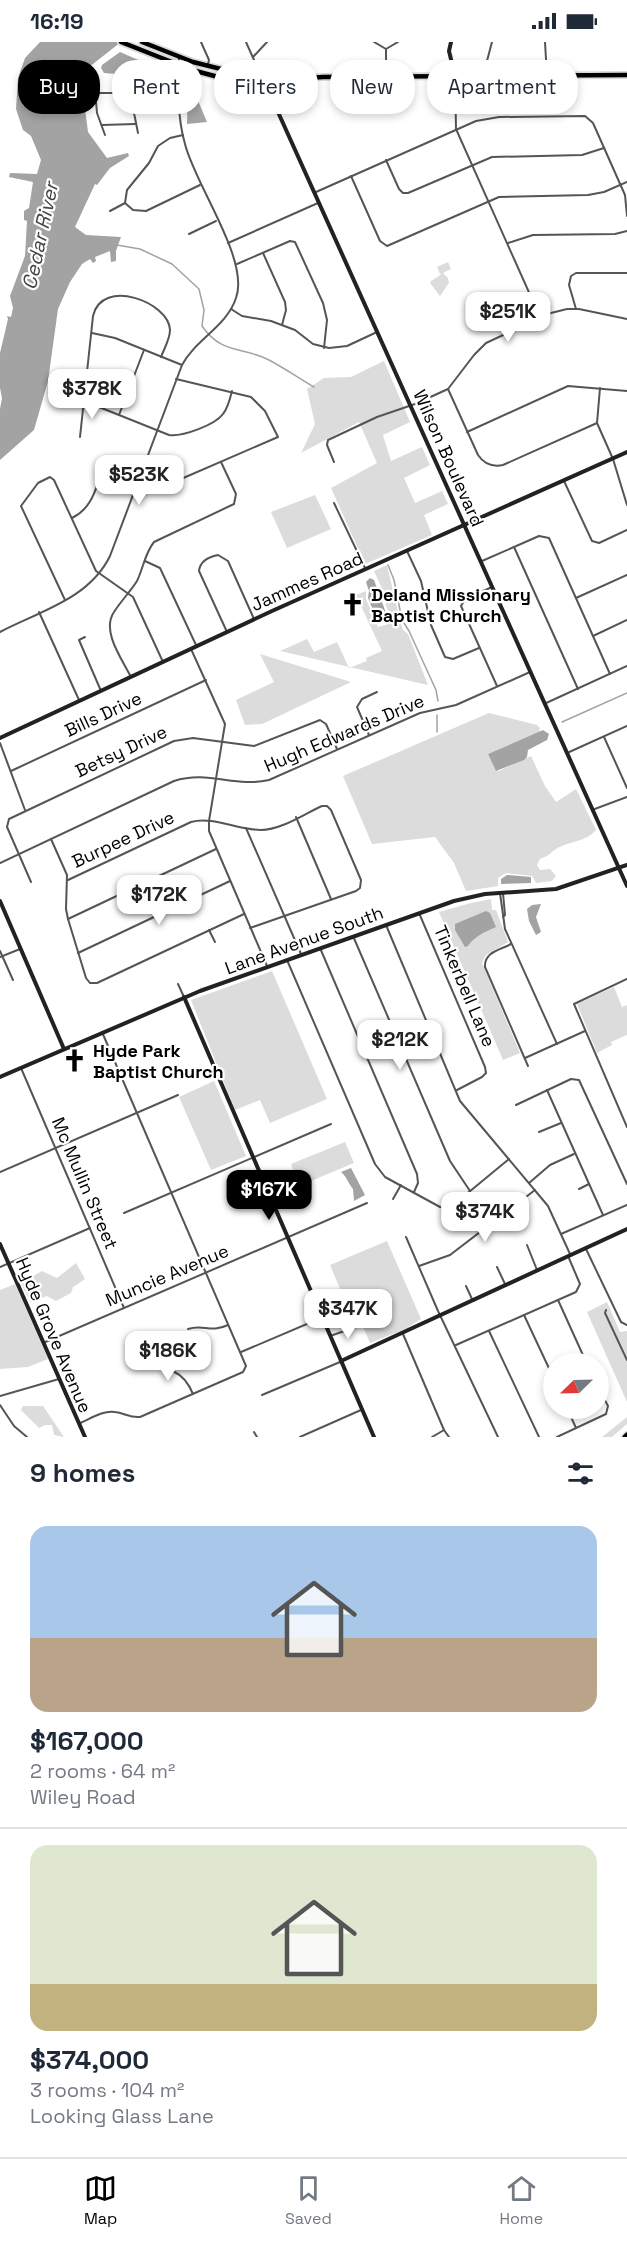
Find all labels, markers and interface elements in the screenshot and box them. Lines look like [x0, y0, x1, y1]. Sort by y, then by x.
text: 16:19 [30, 7, 84, 35]
chip: Buy [18, 60, 100, 114]
chip: Rent [112, 60, 202, 114]
chip: Filters [214, 60, 318, 114]
chip: New [330, 60, 415, 114]
chip: Apartment [427, 60, 578, 114]
water label: Cedar River [16, 178, 65, 292]
pin: $251K [466, 292, 550, 343]
text: $251K [479, 298, 537, 324]
pin: $378K [50, 369, 134, 420]
text: $378K [62, 375, 122, 401]
street label: Wilson Boulevard [409, 386, 489, 530]
pin: $523K [97, 455, 181, 506]
text: $523K [109, 461, 169, 487]
street label: Jammes Road [247, 546, 367, 616]
place label: Deland Missionary Baptist Church [371, 583, 531, 627]
church icon: Deland Missionary Baptist Church [340, 591, 366, 617]
street label: Bills Drive [61, 686, 145, 742]
street label: Hugh Edwards Drive [260, 689, 428, 777]
street label: Betsy Drive [71, 720, 171, 782]
street label: Burpee Drive [68, 805, 178, 873]
pin: $172K [117, 875, 201, 926]
text: $172K [131, 881, 187, 907]
street label: Lane Avenue South [222, 901, 386, 979]
street label: Tinkerbell Lane [429, 922, 501, 1050]
pin: $212K [358, 1020, 442, 1071]
text: $212K [371, 1026, 429, 1052]
place label: Hyde Park Baptist Church [93, 1039, 224, 1083]
church icon: Hyde Park Baptist Church [62, 1047, 88, 1073]
street label: Mc Mullin Street [47, 1113, 123, 1253]
pin: $167K [227, 1170, 311, 1221]
text: $167K [241, 1176, 297, 1202]
pin: $374K [443, 1192, 527, 1243]
text: $374K [455, 1198, 515, 1224]
street label: Muncie Avenue [102, 1239, 232, 1311]
street label: Hyde Grove Avenue [11, 1254, 97, 1416]
pin: $347K [306, 1289, 390, 1340]
text: $347K [318, 1295, 378, 1321]
pin: $186K [126, 1331, 210, 1382]
text: $186K [139, 1337, 197, 1363]
north arrow [543, 1353, 609, 1419]
map controls [543, 1353, 609, 1419]
text: 9 homes [30, 1456, 135, 1490]
icon: filters [564, 1457, 597, 1490]
icon: home [260, 1565, 368, 1673]
text: $167,000 [30, 1724, 144, 1758]
text: 2 rooms · 64 m² [30, 1758, 175, 1784]
text: Wiley Road [30, 1784, 136, 1810]
icon: home [260, 1884, 368, 1992]
text: $374,000 [30, 2043, 149, 2077]
text: 3 rooms · 104 m² [30, 2077, 184, 2103]
text: Looking Glass Lane [30, 2103, 214, 2129]
tab: Map [84, 2172, 117, 2229]
tab: Saved [285, 2172, 332, 2229]
tab: Home [499, 2172, 543, 2229]

